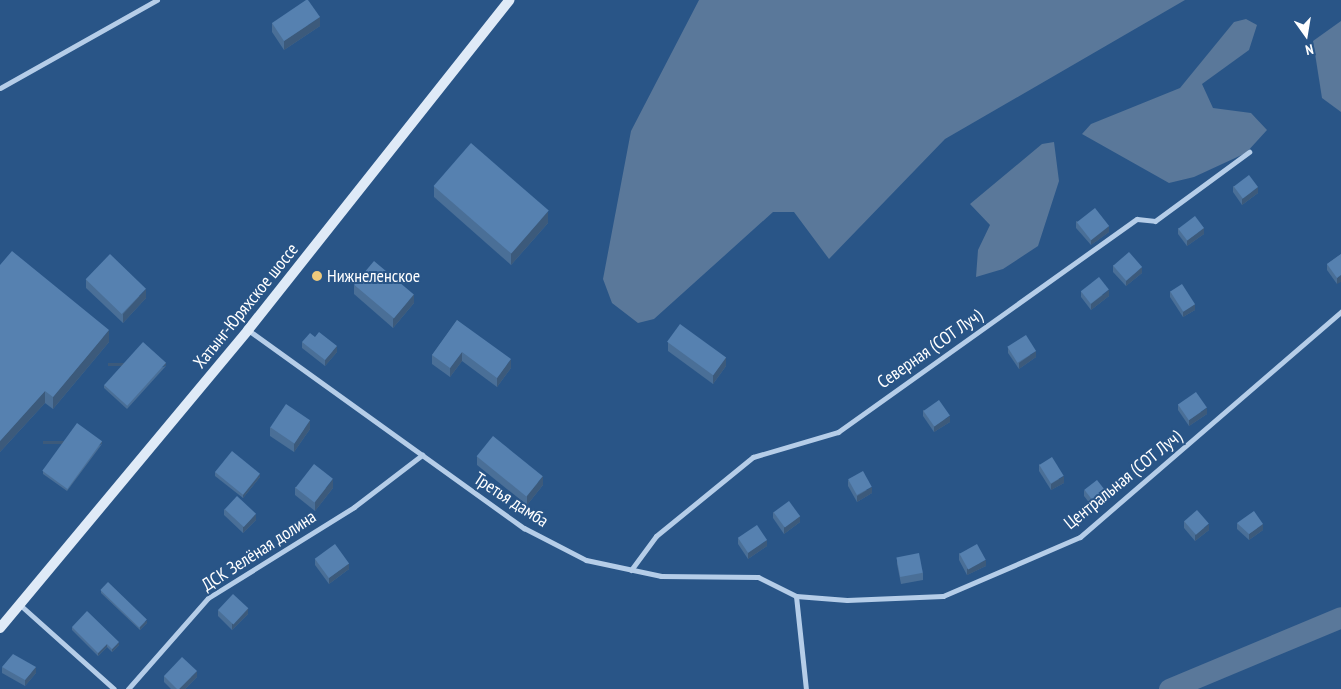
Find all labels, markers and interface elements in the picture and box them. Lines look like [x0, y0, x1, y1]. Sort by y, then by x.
north arrow [1281, 10, 1331, 60]
text: N [1304, 40, 1315, 59]
street label: Хатынг-Юряхское шоссе [189, 239, 303, 373]
place label: Нижнеленское [327, 265, 420, 287]
marker: Нижнеленское [311, 270, 323, 282]
street label: Северная (СОТ Луч) [873, 305, 987, 393]
street label: Центральная (СОТ Луч) [1060, 426, 1186, 534]
street label: Третья дамба [470, 468, 552, 532]
street label: ДСК Зелёная долина [198, 506, 320, 596]

